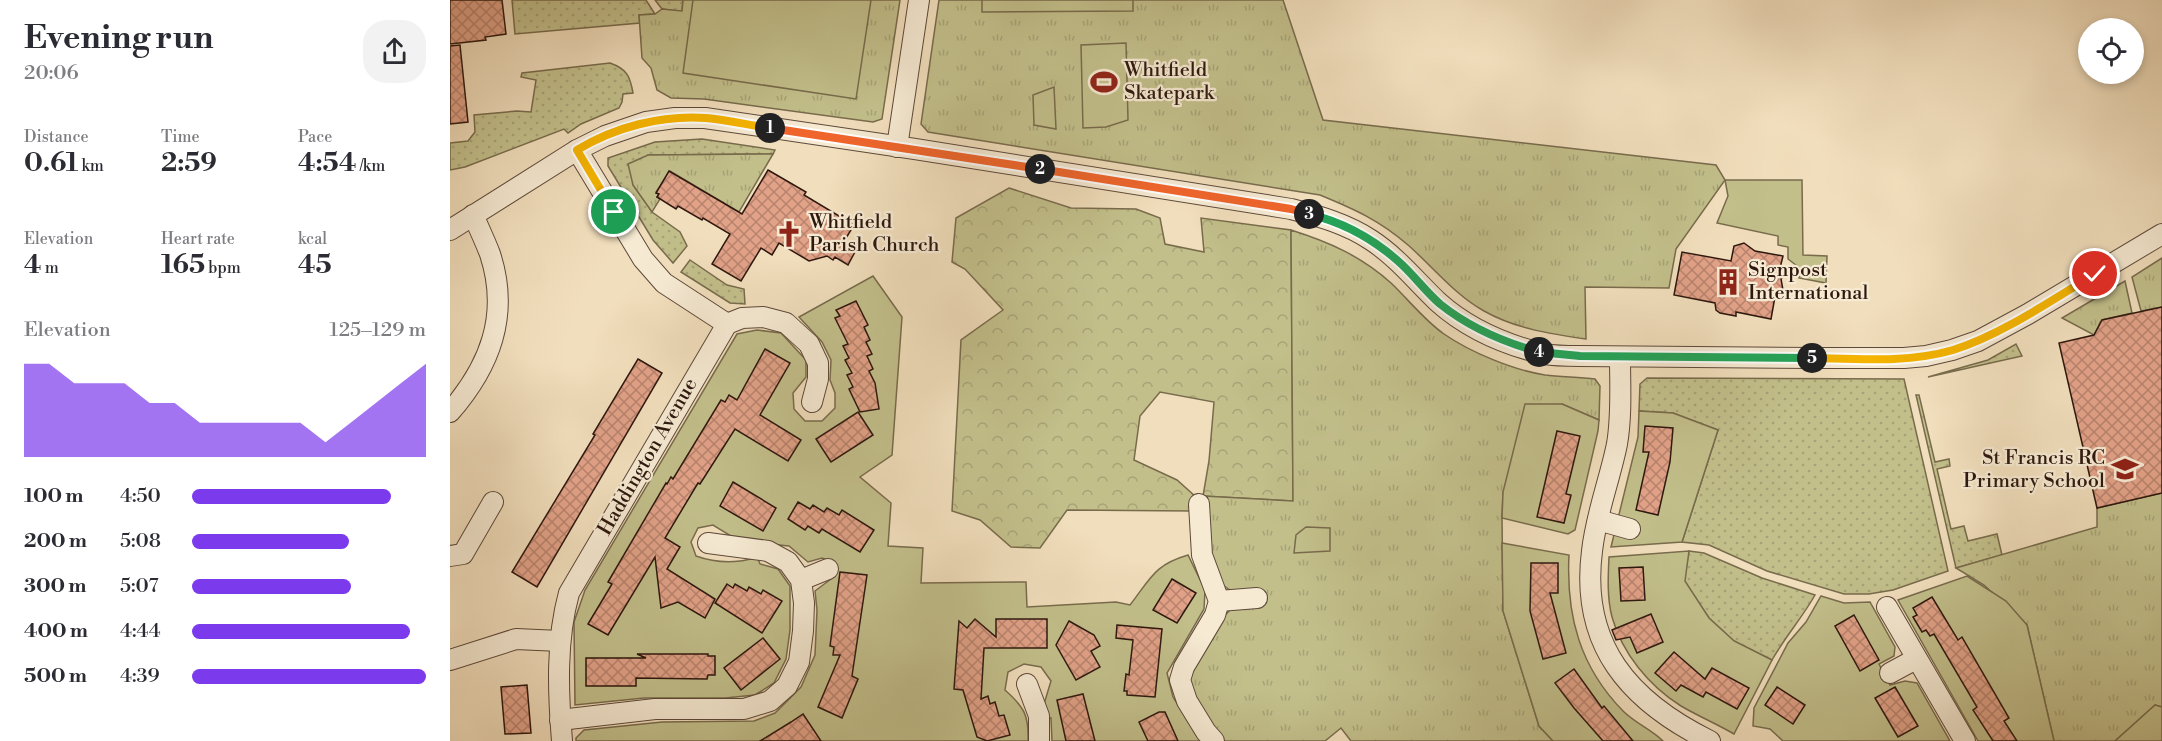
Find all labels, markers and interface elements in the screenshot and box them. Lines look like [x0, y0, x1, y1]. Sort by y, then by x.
text: Evening run [24, 18, 213, 59]
map controls [2078, 18, 2144, 84]
button: locate [2078, 18, 2144, 84]
button: share [363, 20, 426, 83]
place label: Whitfield Skatepark [1123, 58, 1216, 106]
text: 20:06 [24, 61, 79, 86]
sports icon: Whitfield Skatepark [1089, 67, 1119, 97]
pin: 1 [755, 113, 785, 143]
text: 1 [766, 118, 774, 138]
text: Distance [24, 127, 89, 147]
text: Time [161, 127, 200, 147]
text: Pace [298, 127, 332, 147]
text: 0.61 [24, 147, 78, 179]
text: 2:59 [161, 147, 217, 179]
text: 4:54 [298, 147, 357, 179]
pin: 2 [1025, 154, 1055, 184]
text: km [78, 156, 104, 176]
text: /km [357, 156, 385, 176]
text: 2 [1035, 159, 1045, 179]
pin [588, 186, 639, 237]
icon: arrive [597, 195, 630, 228]
pin: 3 [1294, 199, 1324, 229]
text: 3 [1304, 204, 1314, 224]
place label: Whitfield Parish Church [808, 210, 940, 258]
church icon: Whitfield Parish Church [774, 219, 804, 249]
text: Elevation [24, 229, 93, 249]
text: Heart rate [161, 229, 235, 249]
text: kcal [298, 229, 327, 249]
pin [2069, 248, 2120, 299]
text: 4 [24, 249, 41, 281]
text: 165 [161, 249, 205, 281]
text: 45 [298, 249, 332, 281]
icon: check [2078, 257, 2111, 290]
text: m [41, 258, 59, 278]
text: bpm [205, 258, 241, 278]
place label: Signpost International [1748, 258, 1868, 306]
building icon: Signpost International [1713, 267, 1743, 297]
text: Elevation [24, 318, 111, 343]
text: 125–129 m [330, 318, 426, 343]
pin: 4 [1524, 337, 1554, 367]
text: 4 [1534, 342, 1544, 362]
pin: 5 [1797, 343, 1827, 373]
text: 5 [1807, 348, 1817, 368]
street label: Haddington Avenue [593, 374, 703, 540]
place label: St Francis RC Primary School [1963, 446, 2105, 494]
school or university icon: St Francis RC Primary School [2110, 454, 2140, 484]
text: 100 m [24, 484, 83, 509]
text: 4:50 [120, 484, 161, 509]
text: 200 m [24, 529, 87, 554]
text: 5:08 [120, 529, 161, 554]
text: 300 m [24, 574, 87, 599]
text: 5:07 [120, 574, 159, 599]
text: 400 m [24, 619, 88, 644]
text: 4:44 [120, 619, 161, 644]
text: 500 m [24, 664, 87, 689]
text: 4:39 [120, 664, 160, 689]

